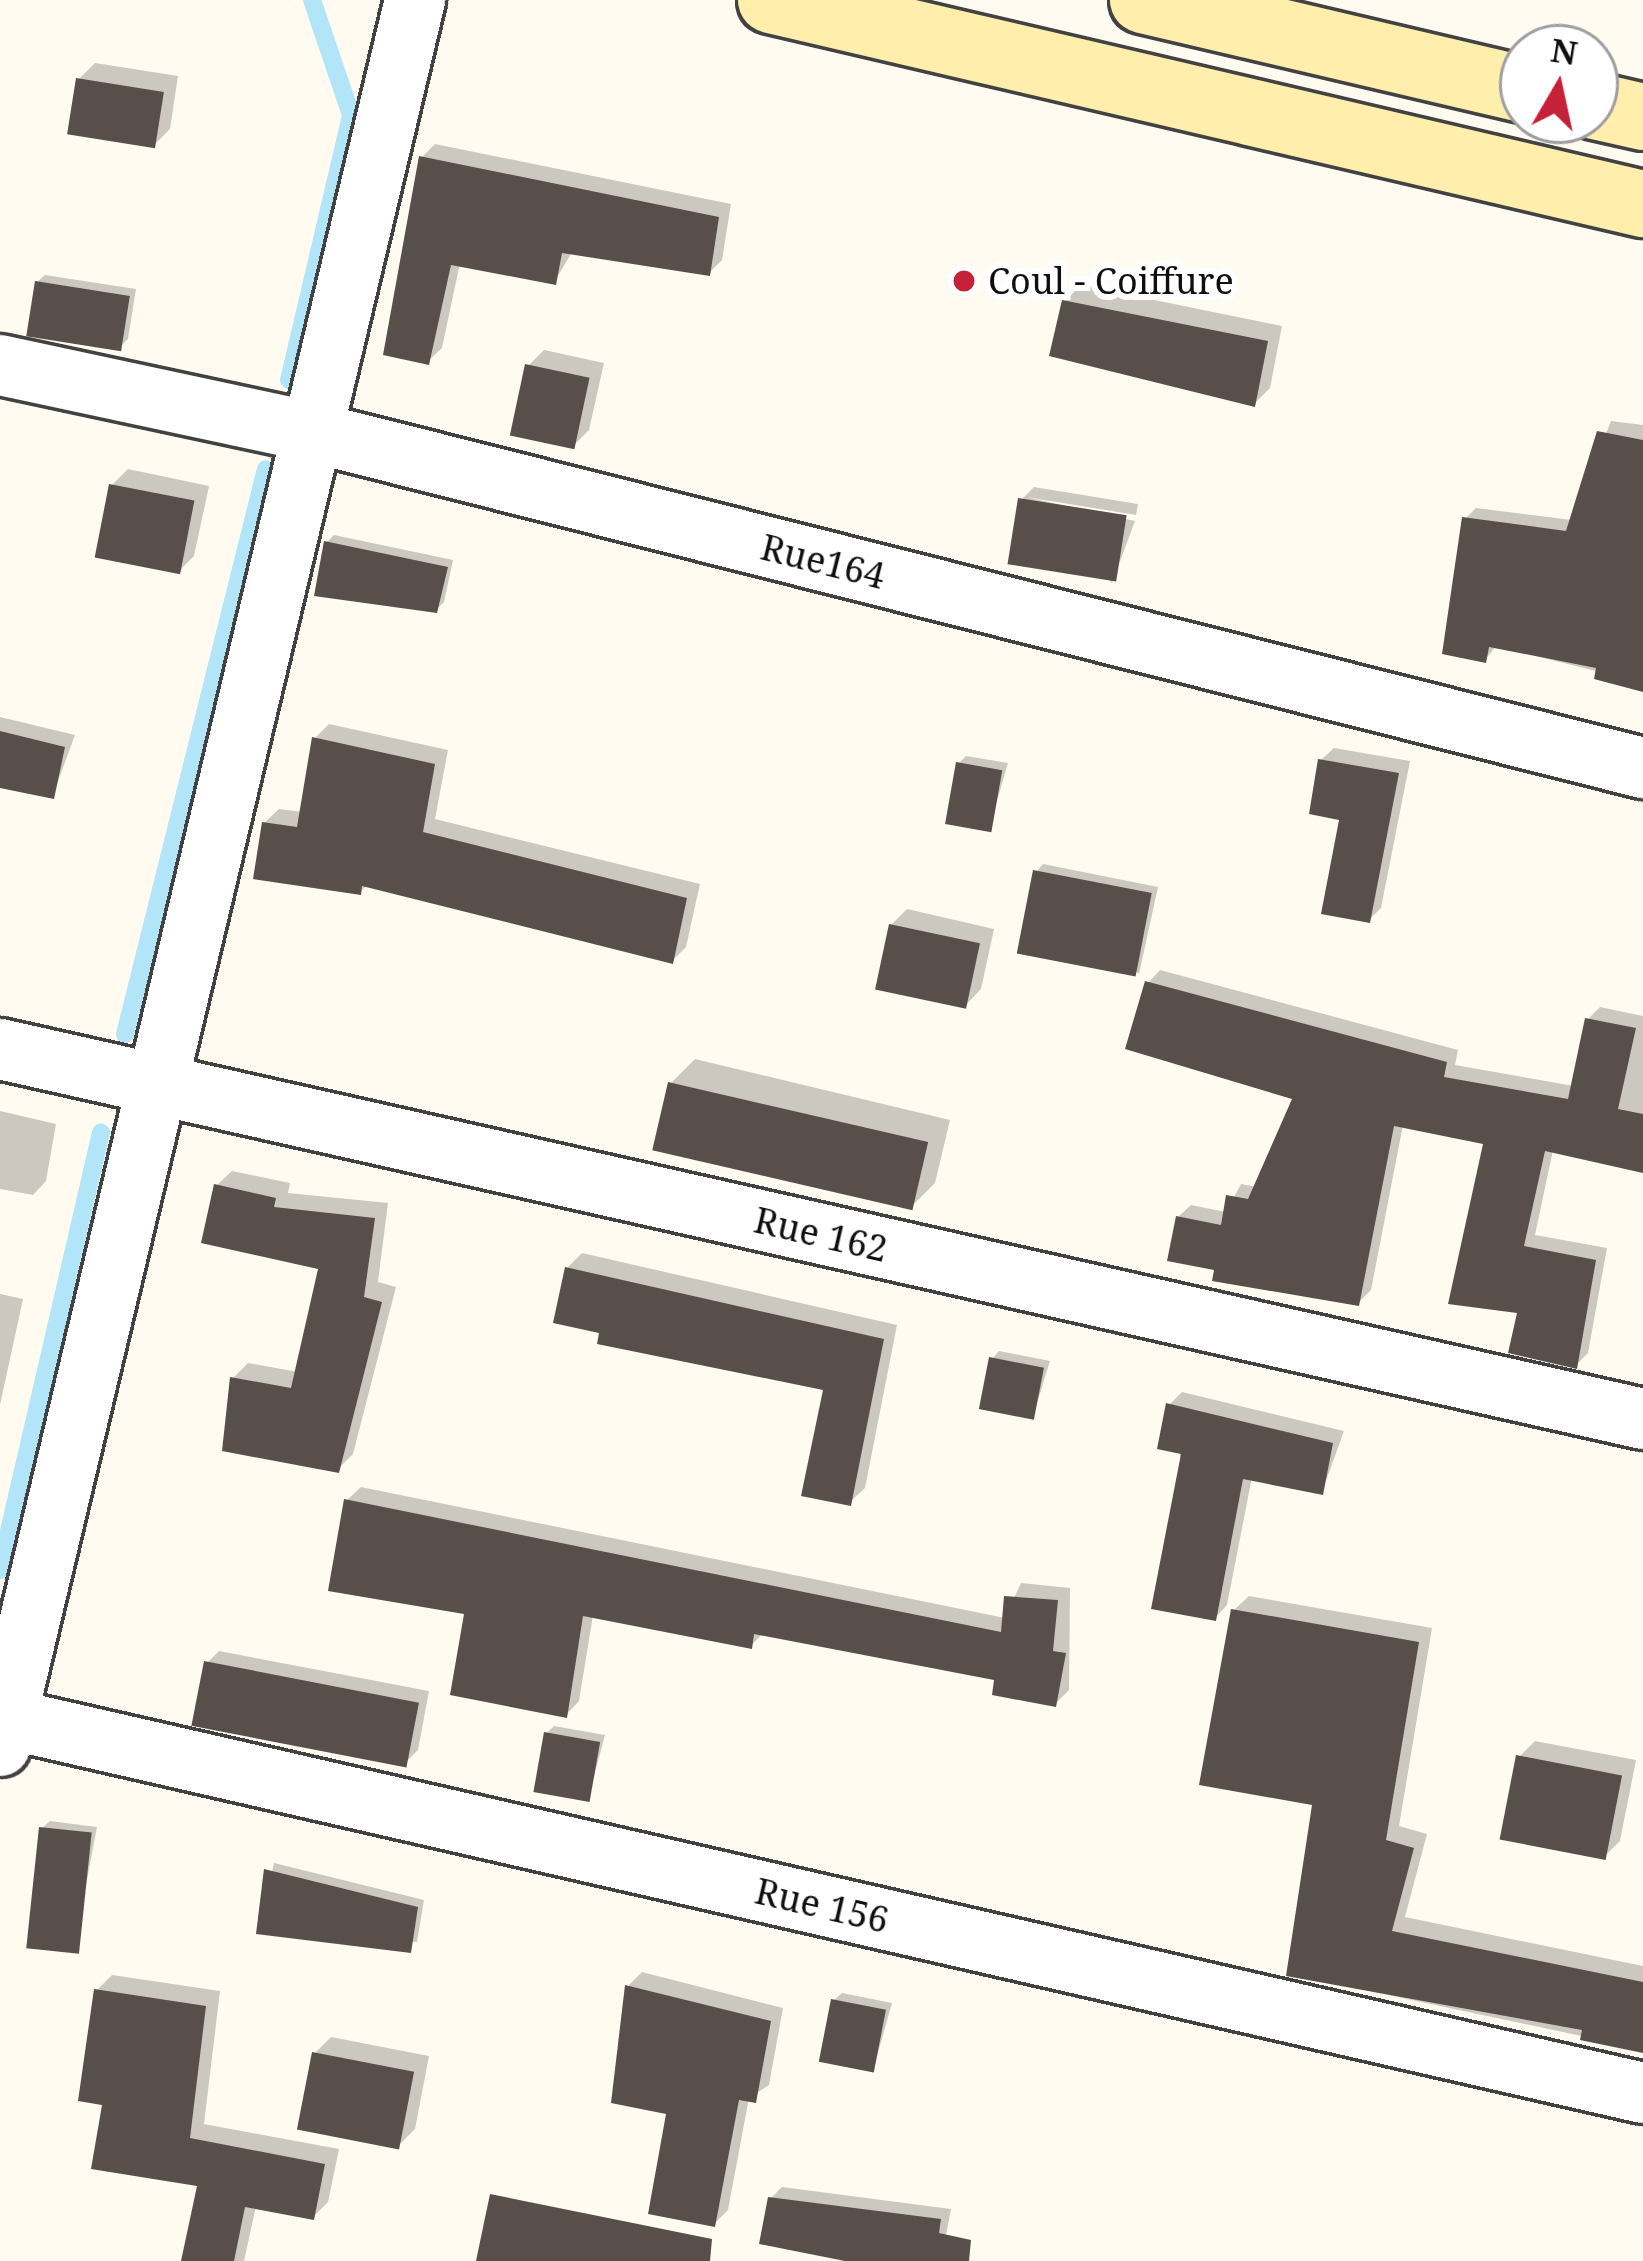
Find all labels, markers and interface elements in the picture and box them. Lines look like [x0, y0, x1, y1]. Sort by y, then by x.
north arrow [1499, 24, 1619, 144]
text: N [1548, 27, 1581, 75]
place label: Coul - Coiffure [988, 259, 1234, 303]
marker: Coul - Coiffure [951, 268, 977, 294]
street label: Rue164 [757, 525, 889, 597]
street label: Rue 162 [750, 1198, 892, 1270]
street label: Rue 156 [751, 1869, 893, 1941]

